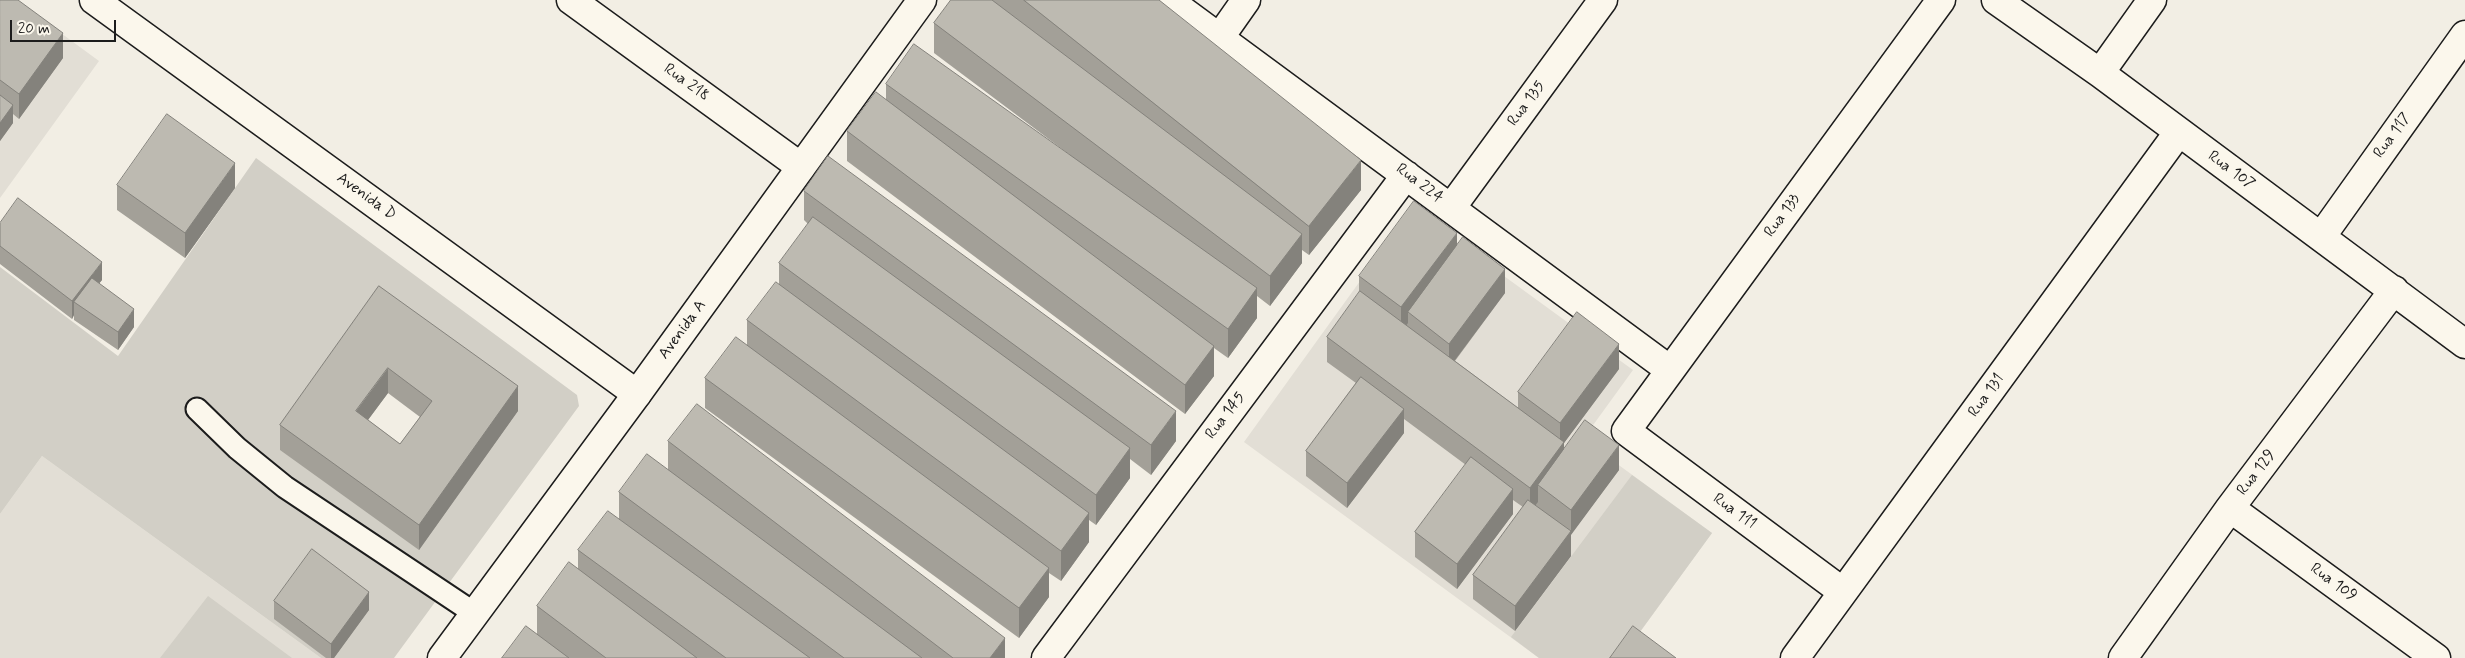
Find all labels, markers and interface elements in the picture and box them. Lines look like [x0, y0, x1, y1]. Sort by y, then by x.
scale bar [12, 10, 119, 42]
text: 20 m [18, 19, 50, 39]
street label: Rua 218 [659, 60, 713, 106]
street label: Rua 135 [1504, 78, 1550, 130]
street label: Rua 117 [2370, 109, 2416, 163]
street label: Rua 107 [2204, 147, 2258, 195]
street label: Rua 224 [1391, 160, 1447, 208]
street label: Avenida D [332, 169, 400, 225]
street label: Rua 133 [1761, 190, 1805, 242]
street label: Avenida A [655, 297, 711, 363]
street label: Rua 131 [1965, 371, 2009, 421]
street label: Rua 145 [1202, 388, 1250, 444]
street label: Rua 129 [2233, 446, 2281, 500]
street label: Rua 111 [1709, 490, 1759, 534]
street label: Rua 109 [2306, 560, 2360, 606]

